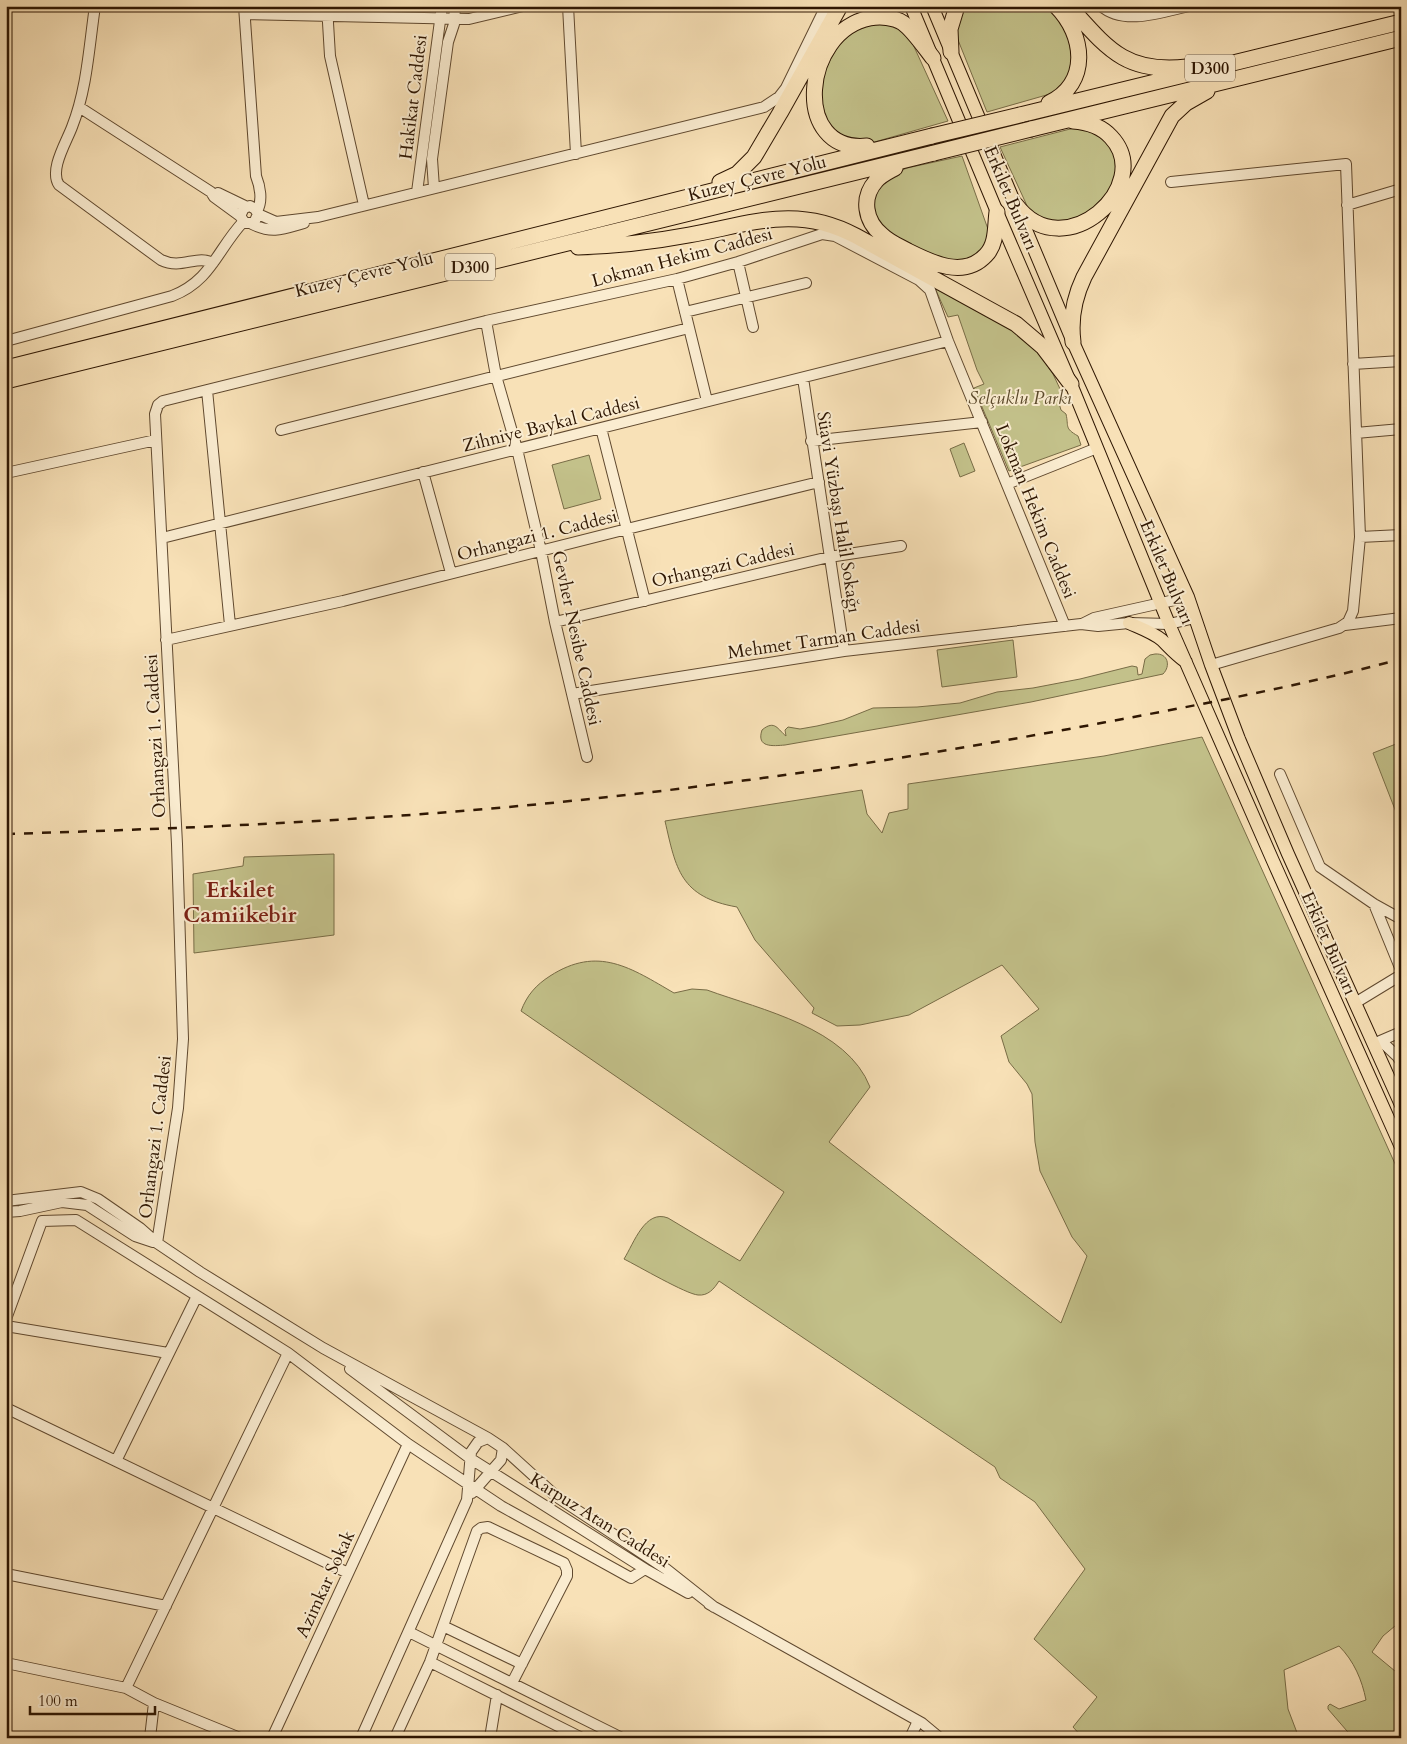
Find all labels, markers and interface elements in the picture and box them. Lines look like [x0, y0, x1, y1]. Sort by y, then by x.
street label: Hakikat Caddesi [393, 33, 434, 161]
road number: D300 [1185, 54, 1235, 82]
street label: Erkilet Bulvarı [977, 142, 1044, 254]
street label: Kuzey Çevre Yolu [685, 149, 829, 208]
street label: Lokman Hekim Caddesi [589, 221, 775, 294]
street label: Kuzey Çevre Yolu [292, 245, 436, 304]
road number: D300 [445, 253, 495, 280]
park label: Selçuklu Parkı [968, 386, 1072, 411]
street label: Zihniye Baykal Caddesi [460, 390, 642, 459]
street label: Süavi Yüzbaşı Halil Sokağı [810, 410, 867, 615]
street label: Lokman Hekim Caddesi [989, 420, 1082, 602]
street label: Orhangazi 1. Caddesi [454, 503, 620, 568]
street label: Erkilet Bulvarı [1133, 516, 1200, 628]
street label: Orhangazi Caddesi [649, 537, 797, 594]
street label: Gevher Nesibe Caddesi [546, 548, 607, 728]
street label: Mehmet Tarman Caddesi [726, 614, 922, 665]
street label: Orhangazi 1. Caddesi [139, 653, 172, 819]
district label: Erkilet Camiikebir [183, 875, 297, 930]
street label: Erkilet Bulvarı [1295, 887, 1363, 999]
street label: Orhangazi 1. Caddesi [133, 1054, 178, 1220]
street label: Karpuz Atan Caddesi [525, 1467, 675, 1574]
street label: Azimkar Sokak [290, 1526, 361, 1642]
scale bar [30, 1684, 155, 1716]
text: 100 m [38, 1691, 78, 1711]

